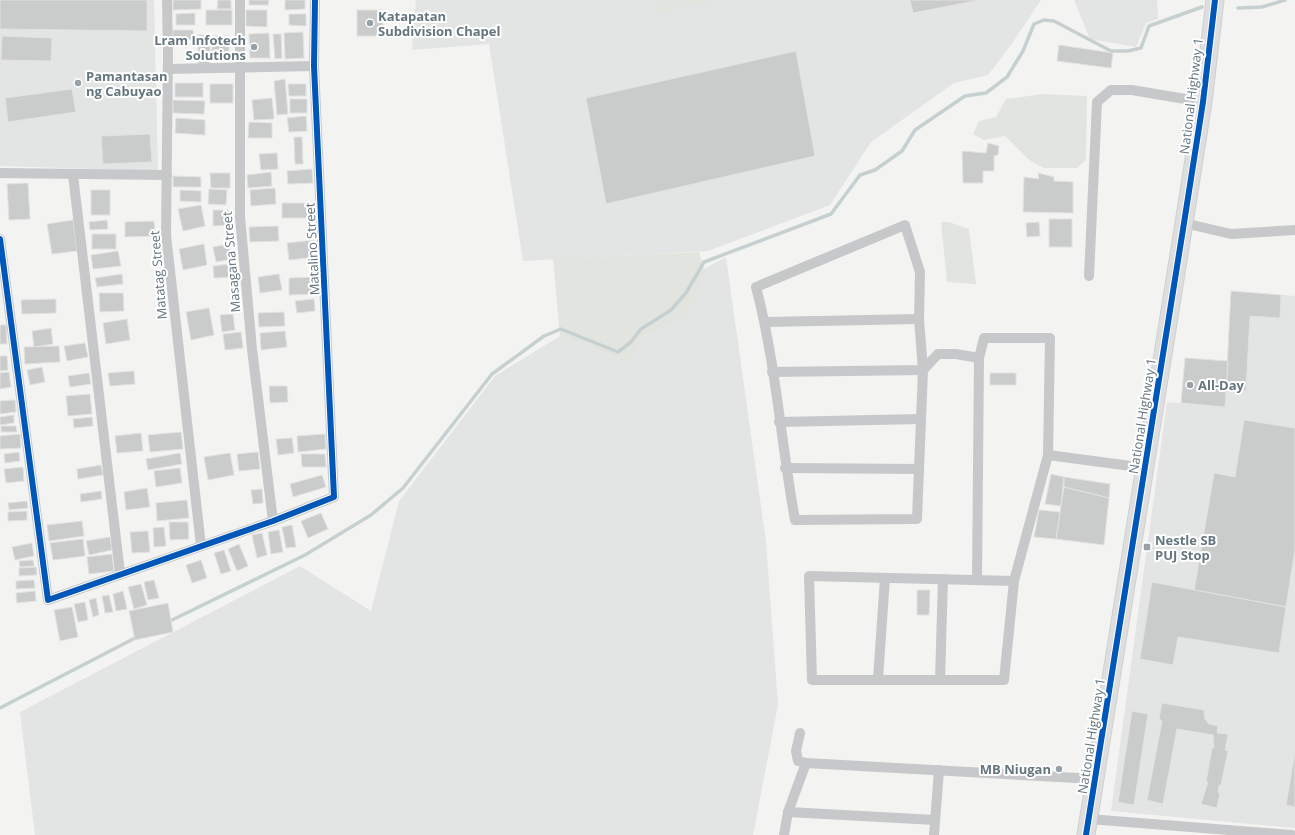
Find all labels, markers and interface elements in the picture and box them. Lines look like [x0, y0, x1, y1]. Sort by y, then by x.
place label: Katapatan Subdivision Chapel [378, 7, 500, 40]
marker: Katapatan Subdivision Chapel [365, 18, 375, 28]
place label: Lram Infotech Solutions [154, 31, 246, 64]
street label: National Highway 1 [1175, 37, 1207, 155]
marker: Lram Infotech Solutions [249, 42, 259, 52]
place label: Pamantasan ng Cabuyao [86, 67, 168, 100]
marker: Pamantasan ng Cabuyao [73, 78, 83, 88]
street label: Matalino Street [301, 202, 323, 296]
street label: Masagana Street [218, 210, 244, 313]
street label: Matatag Street [145, 229, 171, 320]
street label: National Highway 1 [1124, 357, 1160, 475]
place label: All-Day [1198, 376, 1245, 394]
marker: All-Day [1185, 380, 1195, 390]
place label: Nestle SB PUJ Stop [1155, 531, 1217, 564]
marker: Nestle SB PUJ Stop [1142, 542, 1152, 552]
street label: National Highway 1 [1073, 677, 1109, 795]
place label: MB Niugan [980, 760, 1051, 778]
marker: MB Niugan [1054, 764, 1064, 774]

